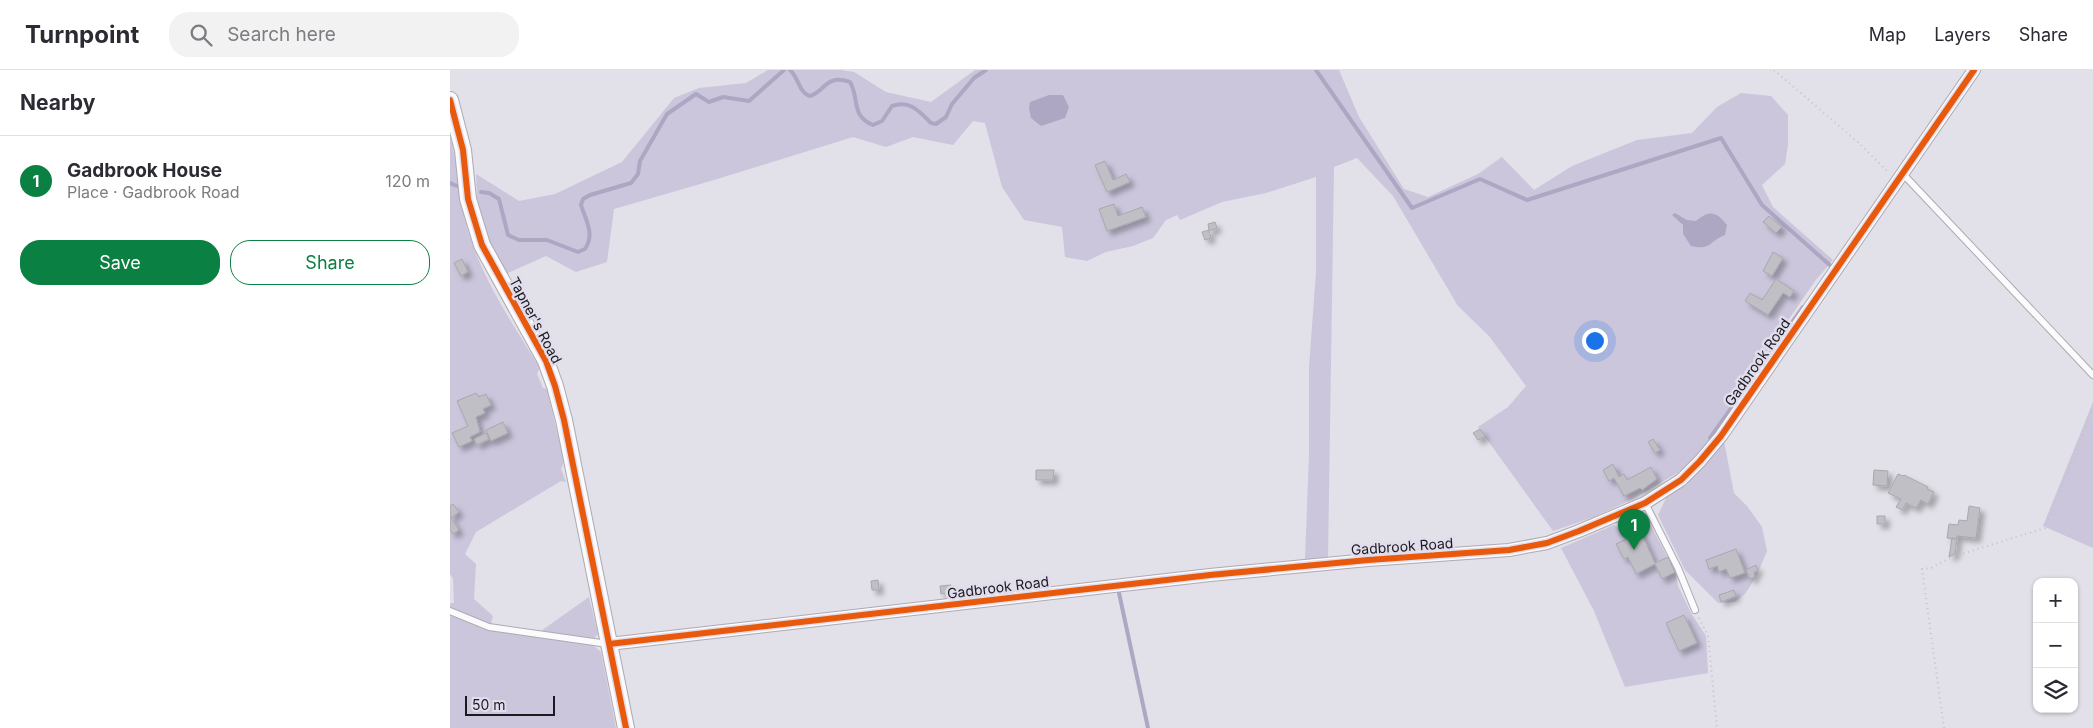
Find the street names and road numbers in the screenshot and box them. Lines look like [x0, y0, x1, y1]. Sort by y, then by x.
street label: Tapner's Road [506, 274, 566, 366]
street label: Gadbrook Road [1721, 315, 1793, 409]
street label: Gadbrook Road [1350, 534, 1454, 558]
street label: Gadbrook Road [946, 572, 1050, 602]

